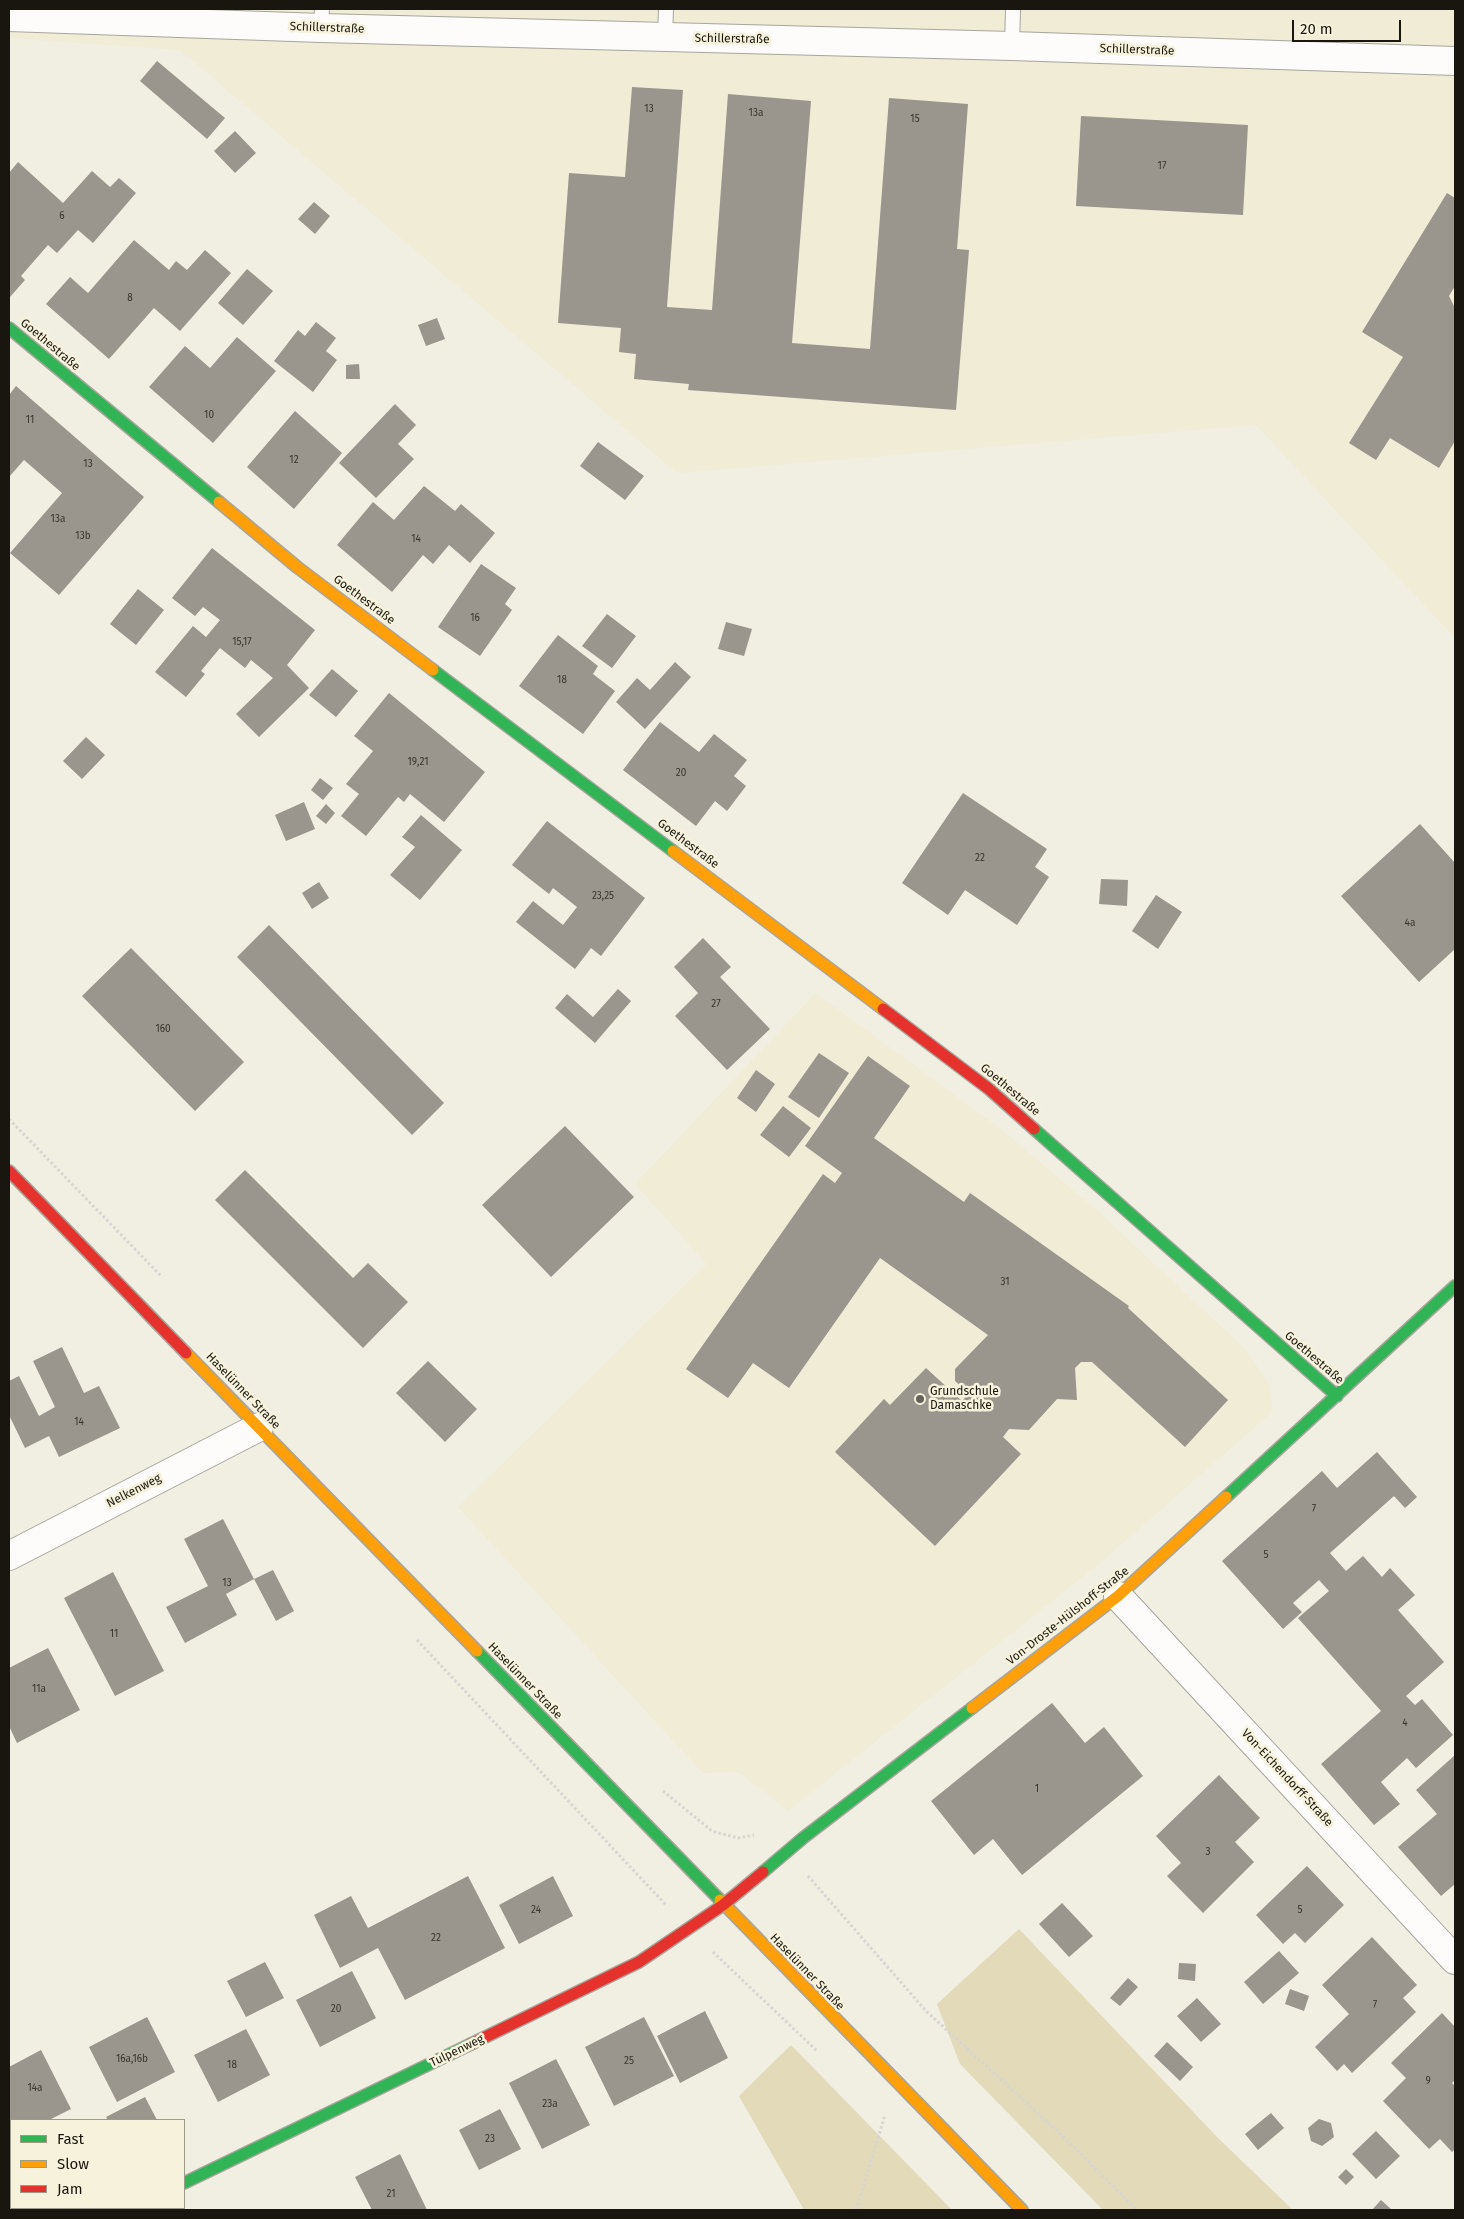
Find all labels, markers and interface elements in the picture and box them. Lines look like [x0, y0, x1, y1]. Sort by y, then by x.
scale bar [1294, 10, 1403, 42]
street label: Schillerstraße [289, 19, 365, 37]
text: 20 m [1300, 20, 1333, 38]
street label: Schillerstraße [694, 31, 770, 47]
street label: Schillerstraße [1099, 41, 1175, 59]
house number: 13 [644, 103, 654, 115]
house number: 13a [749, 107, 763, 119]
house number: 15 [910, 113, 920, 125]
house number: 17 [1158, 160, 1166, 172]
house number: 6 [59, 210, 65, 222]
house number: 8 [127, 292, 133, 304]
street label: Goethestraße [17, 316, 83, 374]
house number: 10 [204, 409, 214, 421]
house number: 11 [26, 414, 34, 426]
house number: 12 [289, 454, 299, 466]
house number: 13 [83, 458, 93, 470]
house number: 13a [51, 513, 65, 525]
house number: 13b [75, 530, 91, 542]
house number: 14 [411, 533, 421, 545]
street label: Goethestraße [330, 572, 398, 628]
house number: 16 [470, 612, 480, 624]
house number: 15,17 [232, 636, 252, 648]
house number: 18 [557, 674, 567, 686]
house number: 19,21 [407, 756, 429, 768]
house number: 20 [676, 767, 686, 779]
street label: Goethestraße [654, 816, 722, 872]
house number: 22 [975, 852, 985, 864]
house number: 23,25 [592, 890, 614, 902]
house number: 4a [1405, 917, 1415, 929]
house number: 27 [711, 998, 721, 1010]
house number: 160 [155, 1023, 171, 1035]
street label: Goethestraße [977, 1061, 1043, 1119]
house number: 31 [1000, 1276, 1010, 1288]
street label: Goethestraße [1282, 1329, 1346, 1387]
street label: Haselünner Straße [203, 1350, 283, 1432]
place label: Grundschule Damaschke [930, 1385, 999, 1413]
marker: Grundschule Damaschke [914, 1393, 926, 1405]
house number: 14 [74, 1416, 84, 1428]
street label: Nelkenweg [104, 1471, 164, 1511]
house number: 7 [1312, 1503, 1316, 1515]
house number: 5 [1263, 1549, 1269, 1561]
street label: Von-Droste-Hülshoff-Straße [1004, 1564, 1132, 1668]
house number: 13 [222, 1577, 232, 1589]
house number: 11 [110, 1628, 118, 1640]
street label: Haselünner Straße [485, 1640, 565, 1722]
house number: 11a [32, 1683, 46, 1695]
house number: 4 [1402, 1717, 1408, 1729]
street label: Von-Eichendorff-Straße [1238, 1726, 1336, 1830]
house number: 1 [1035, 1783, 1039, 1795]
house number: 3 [1206, 1846, 1210, 1858]
house number: 24 [531, 1904, 541, 1916]
house number: 5 [1297, 1904, 1303, 1916]
street label: Haselünner Straße [767, 1931, 847, 2013]
house number: 22 [431, 1932, 441, 1944]
house number: 7 [1373, 1999, 1377, 2011]
house number: 20 [331, 2003, 341, 2015]
street label: Tulpenweg [428, 2032, 486, 2070]
house number: 16a,16b [116, 2053, 148, 2065]
house number: 25 [624, 2055, 634, 2067]
house number: 18 [227, 2059, 237, 2071]
house number: 9 [1425, 2075, 1431, 2087]
house number: 14a [27, 2082, 43, 2094]
house number: 23a [542, 2098, 558, 2110]
legend [10, 2119, 185, 2209]
text: Fast [57, 2130, 84, 2148]
house number: 23 [485, 2133, 495, 2145]
text: Slow [57, 2155, 89, 2173]
text: Jam [57, 2180, 83, 2198]
house number: 21 [386, 2188, 396, 2200]

